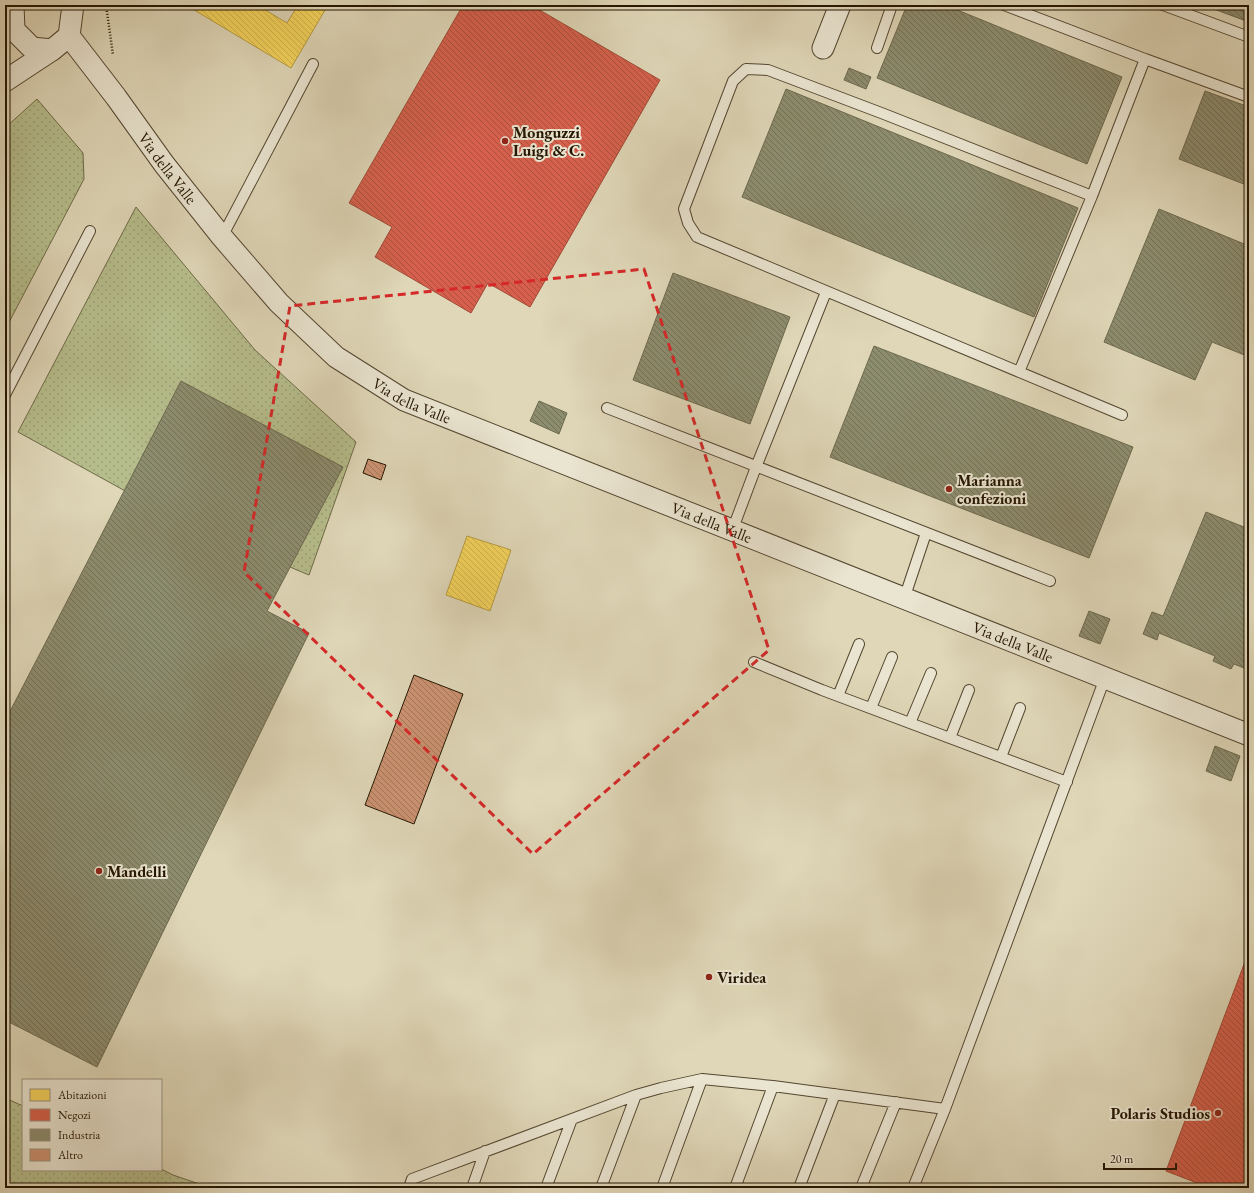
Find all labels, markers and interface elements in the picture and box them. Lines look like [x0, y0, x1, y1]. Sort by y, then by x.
place label: Monguzzi Luigi & C. [513, 122, 584, 161]
street label: Via della Valle [134, 128, 202, 209]
marker: Monguzzi Luigi & C. [500, 136, 510, 146]
street label: Via della Valle [368, 373, 454, 429]
place label: Marianna confezioni [957, 470, 1026, 509]
marker: Marianna confezioni [944, 484, 954, 494]
street label: Via della Valle [668, 497, 755, 548]
street label: Via della Valle [969, 616, 1056, 667]
place label: Mandelli [107, 861, 167, 882]
marker: Mandelli [94, 866, 104, 876]
place label: Viridea [717, 967, 767, 988]
marker: Viridea [704, 972, 714, 982]
legend [22, 1079, 162, 1171]
text: Abitazioni [57, 1087, 106, 1103]
place label: Polaris Studios [1110, 1103, 1210, 1124]
text: Negozi [58, 1107, 91, 1123]
marker: Polaris Studios [1213, 1108, 1223, 1118]
text: Industria [58, 1127, 100, 1143]
scale bar [1104, 1145, 1176, 1171]
text: Altro [57, 1147, 83, 1163]
text: 20 m [1110, 1151, 1134, 1167]

